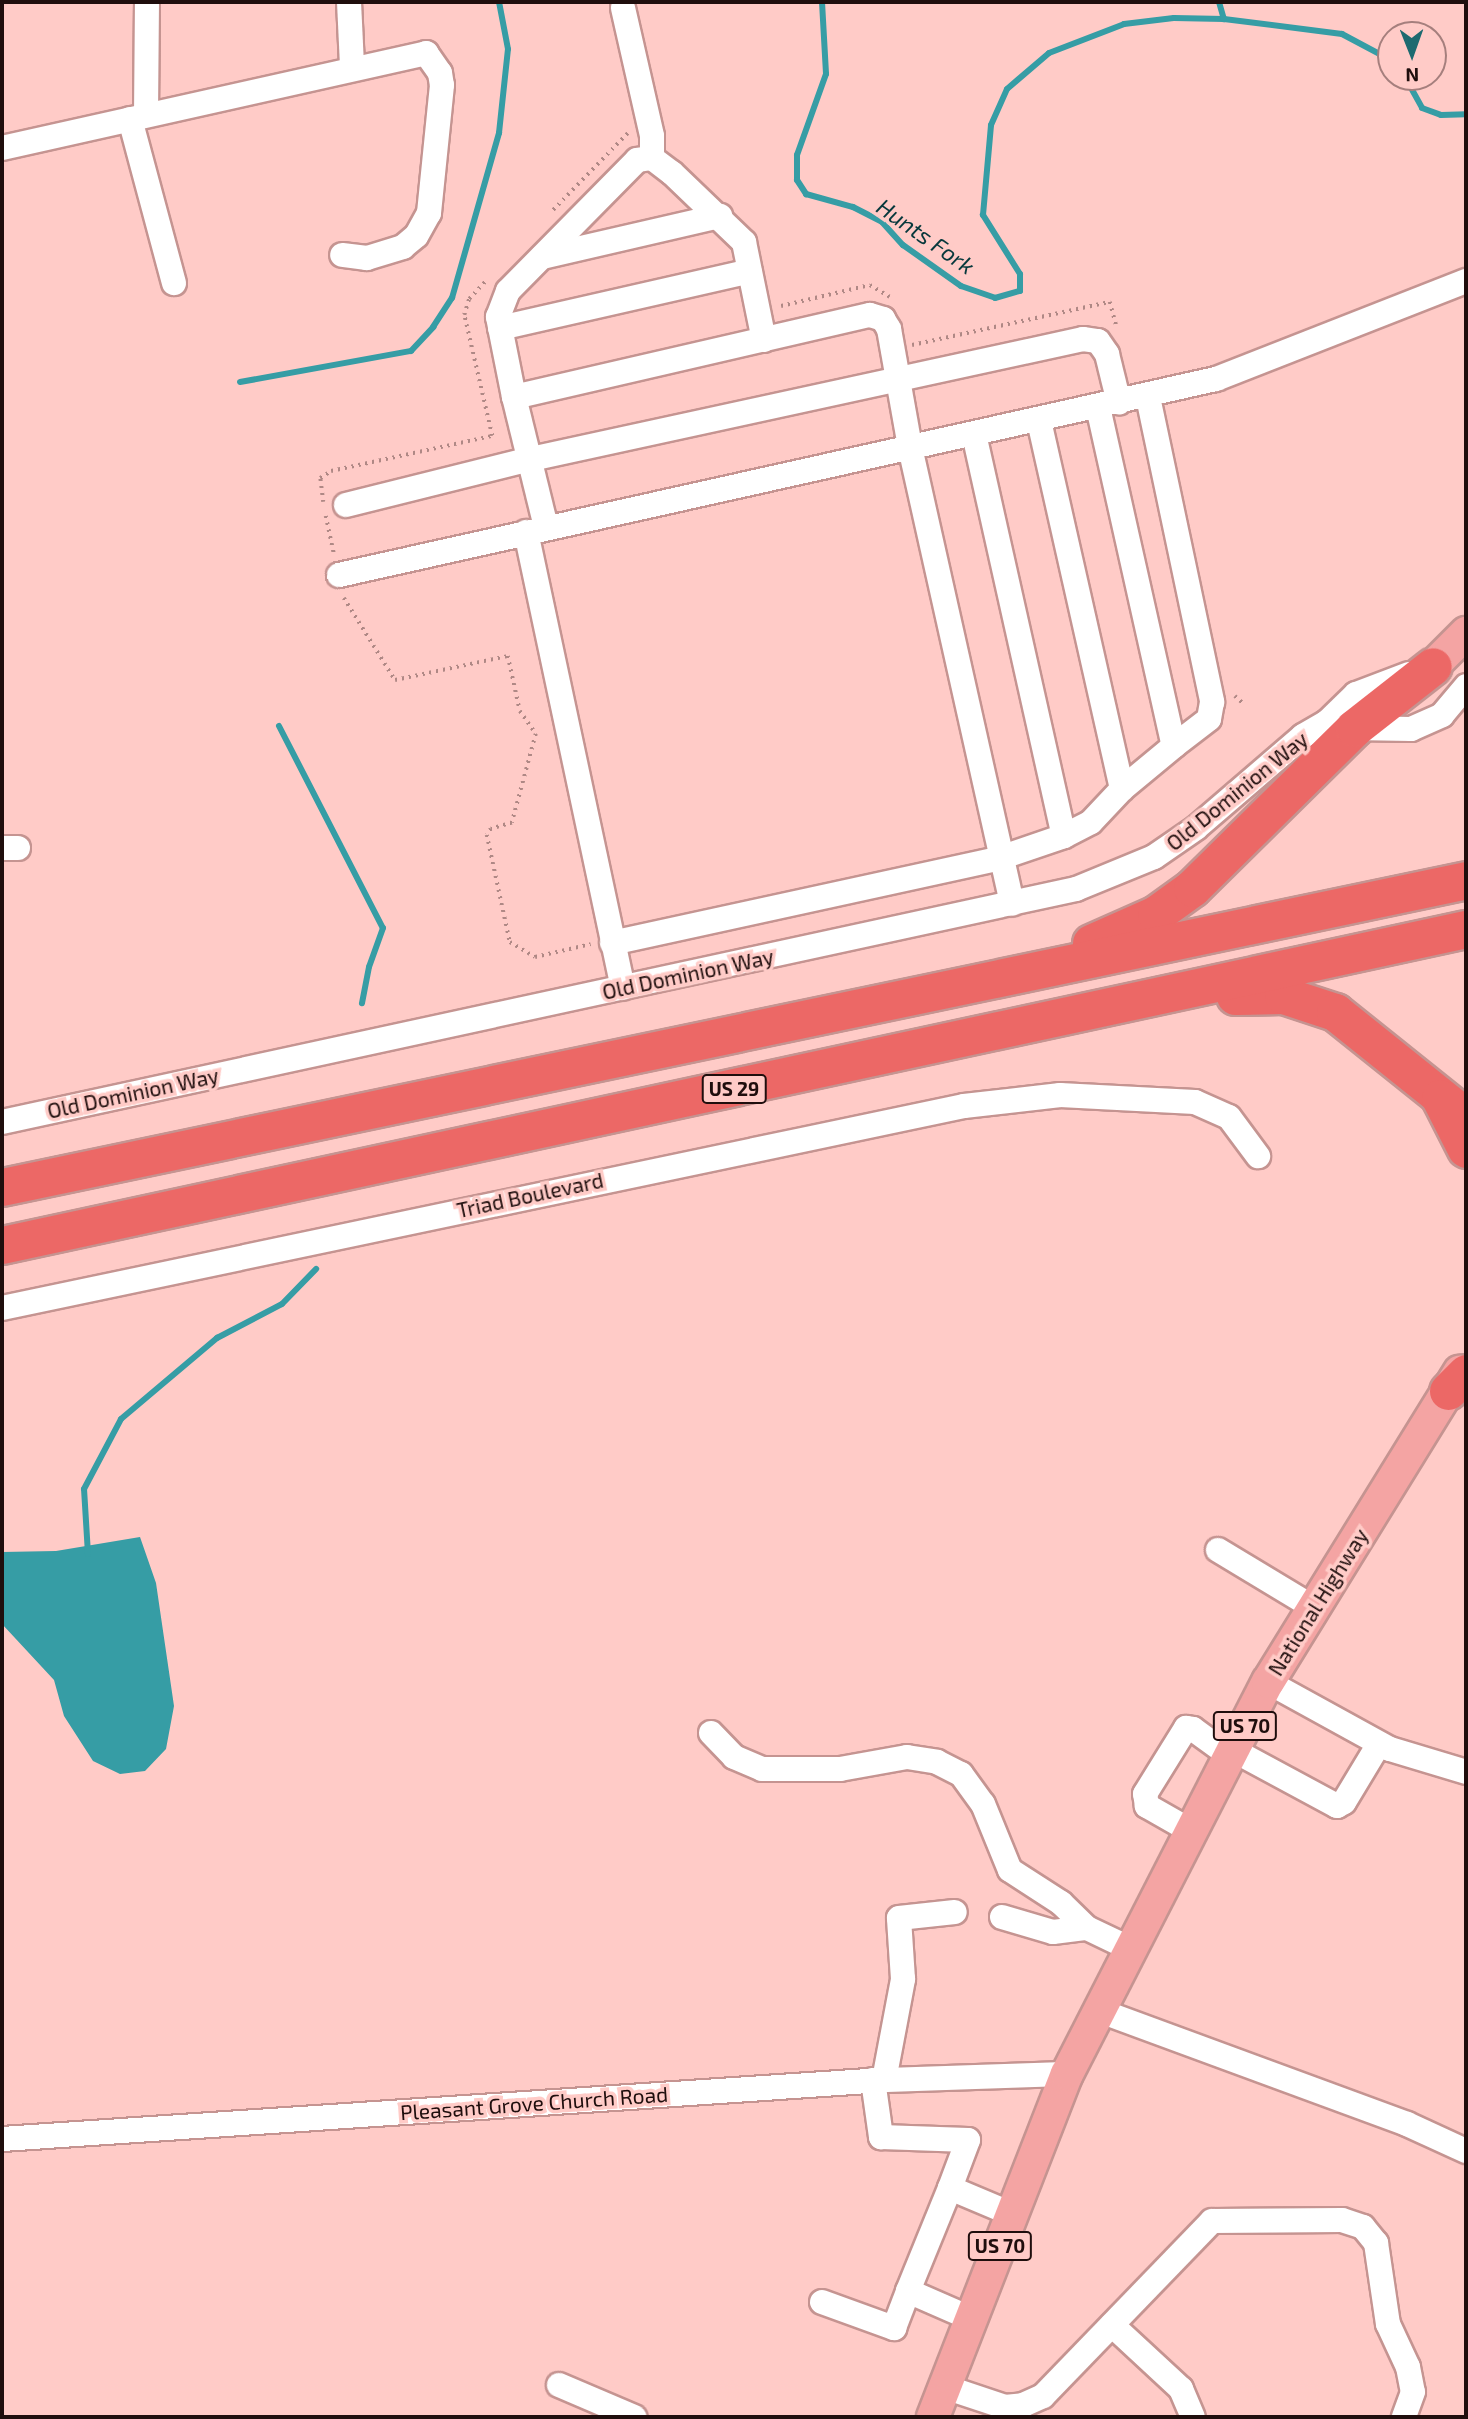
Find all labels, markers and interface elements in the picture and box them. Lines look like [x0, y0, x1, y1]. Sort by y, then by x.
north arrow [1377, 21, 1447, 91]
text: N [1405, 64, 1419, 87]
water label: Hunts Fork [872, 192, 980, 280]
street label: Old Dominion Way [1161, 726, 1313, 856]
street label: Old Dominion Way [600, 943, 776, 1005]
street label: Old Dominion Way [45, 1062, 221, 1124]
road number: US 29 [701, 1074, 767, 1105]
street label: Triad Boulevard [454, 1167, 606, 1223]
street label: National Highway [1262, 1524, 1374, 1680]
road number: US 70 [1212, 1710, 1278, 1742]
street label: Pleasant Grove Church Road [399, 2081, 669, 2125]
road number: US 70 [967, 2230, 1033, 2262]

